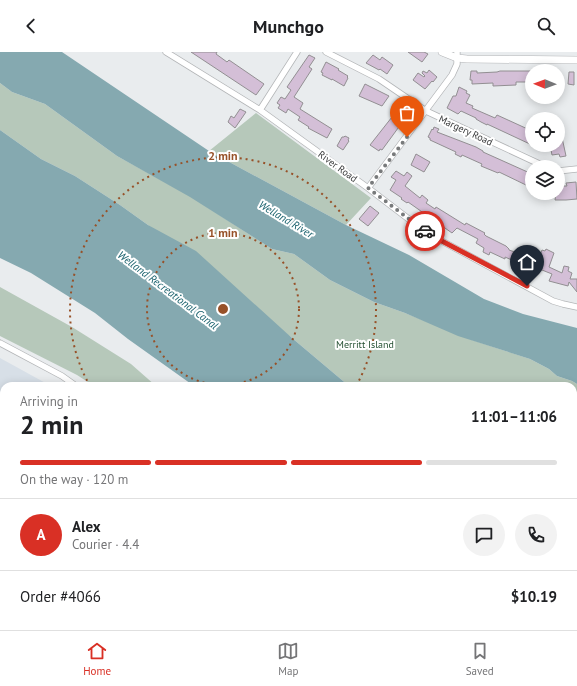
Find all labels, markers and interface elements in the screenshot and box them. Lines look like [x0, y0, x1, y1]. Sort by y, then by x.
icon: back [20, 15, 42, 37]
text: Munchgo [253, 15, 324, 38]
icon: search [535, 15, 557, 37]
north arrow [525, 64, 565, 104]
map controls [525, 64, 565, 200]
pin [390, 96, 424, 137]
icon: bag [396, 102, 418, 124]
street label: Margery Road [437, 112, 495, 149]
button: locate [525, 112, 565, 152]
text: 2 min [208, 148, 238, 163]
street label: River Road [315, 148, 360, 185]
button: layers [525, 160, 565, 200]
water label: Welland River [256, 197, 317, 242]
courier [405, 211, 445, 251]
icon: car [414, 220, 436, 242]
text: 1 min [208, 225, 238, 240]
pin [510, 245, 544, 286]
water label: Welland Recreational Canal [115, 248, 221, 332]
icon: home [516, 251, 538, 273]
centre of rings [216, 302, 230, 316]
park label: Merritt Island [336, 338, 394, 351]
text: Arriving in [20, 393, 78, 410]
text: 11:01–11:06 [471, 407, 557, 426]
text: 2 min [20, 408, 83, 441]
text: On the way · 120 m [20, 471, 128, 488]
button: chat [463, 514, 505, 556]
button: phone [515, 514, 557, 556]
text: Alex [72, 517, 101, 536]
text: A [36, 525, 46, 544]
text: Courier · 4.4 [72, 536, 139, 553]
text: Order #4066 [20, 587, 101, 606]
text: $10.19 [511, 587, 557, 606]
tab: Home [83, 640, 111, 678]
tab: Map [277, 640, 299, 678]
tab: Saved [466, 640, 494, 678]

